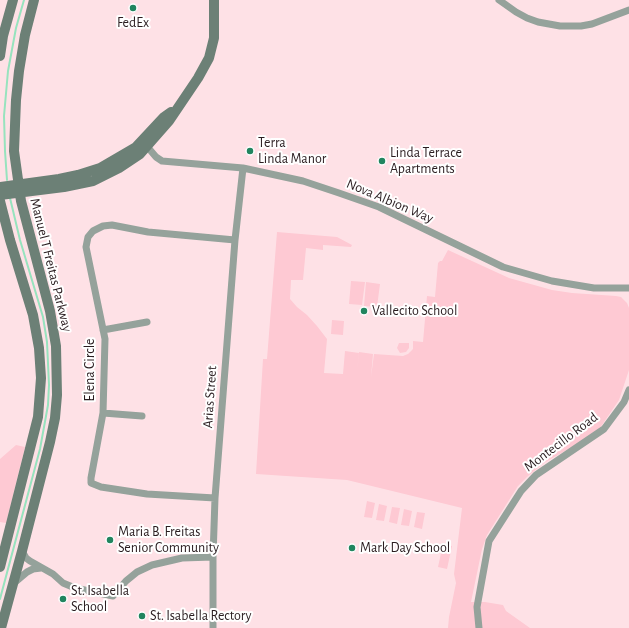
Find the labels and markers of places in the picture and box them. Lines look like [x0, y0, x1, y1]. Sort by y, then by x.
marker: FedEx [128, 3, 138, 13]
place label: FedEx [117, 15, 149, 31]
place label: Terra Linda Manor [258, 135, 326, 168]
place label: Linda Terrace Apartments [390, 145, 462, 178]
marker: Terra Linda Manor [245, 146, 255, 156]
marker: Linda Terrace Apartments [377, 156, 387, 166]
place label: Vallecito School [372, 303, 457, 319]
marker: Vallecito School [359, 306, 369, 316]
place label: Maria B. Freitas Senior Community [118, 524, 219, 556]
marker: Maria B. Freitas Senior Community [105, 535, 115, 545]
place label: Mark Day School [360, 540, 450, 556]
marker: Mark Day School [347, 543, 357, 553]
place label: St. Isabella School [71, 583, 129, 616]
marker: St. Isabella School [58, 594, 68, 604]
place label: St. Isabella Rectory [150, 608, 251, 624]
marker: St. Isabella Rectory [137, 611, 147, 621]

